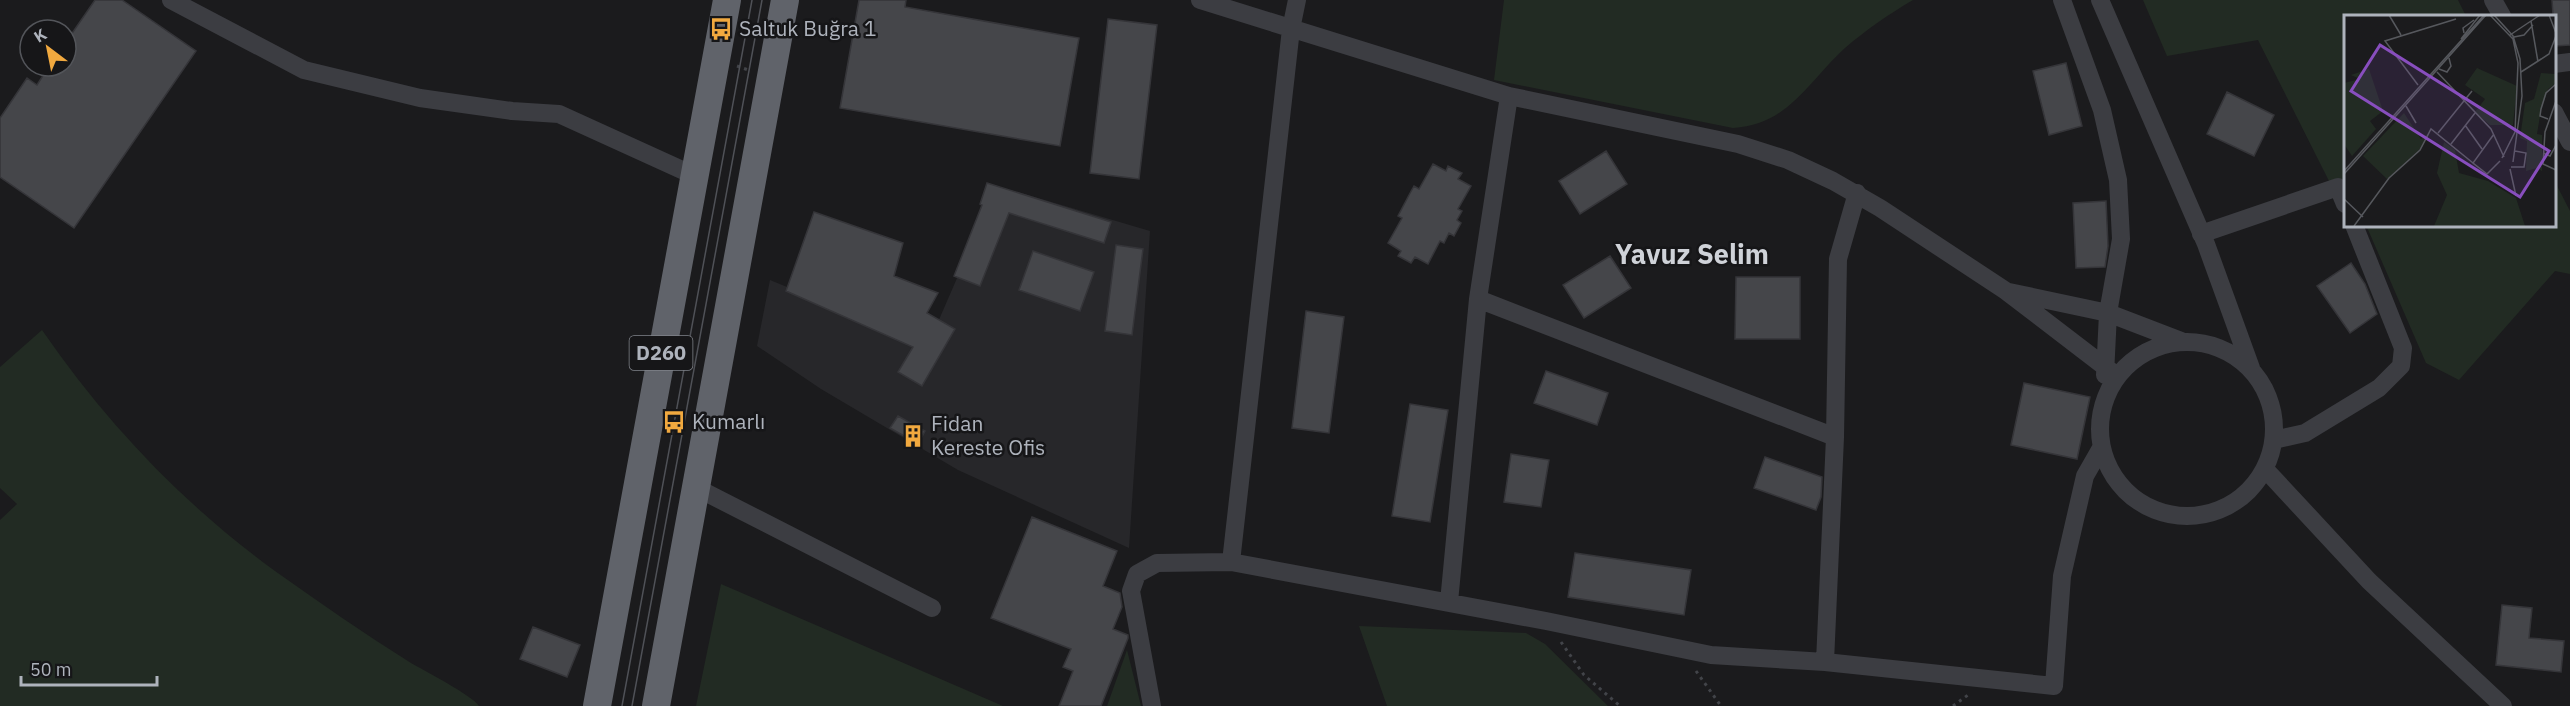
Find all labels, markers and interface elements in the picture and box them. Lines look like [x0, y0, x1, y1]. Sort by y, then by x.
place label: Saltuk Buğra 1 [739, 14, 877, 42]
inset map [2344, 15, 2555, 226]
bus stop icon: Saltuk Buğra 1 [708, 16, 734, 42]
north arrow [18, 18, 78, 78]
text: K [30, 24, 50, 47]
district label: Yavuz Selim [1615, 236, 1769, 271]
road number: D260 [630, 336, 692, 370]
place label: Kumarlı [692, 407, 765, 435]
bus stop icon: Kumarlı [661, 409, 687, 435]
place label: Fidan Kereste Ofis [931, 409, 1045, 461]
building icon: Fidan Kereste Ofis [900, 423, 926, 449]
scale bar [21, 649, 158, 687]
text: 50 m [30, 658, 72, 681]

